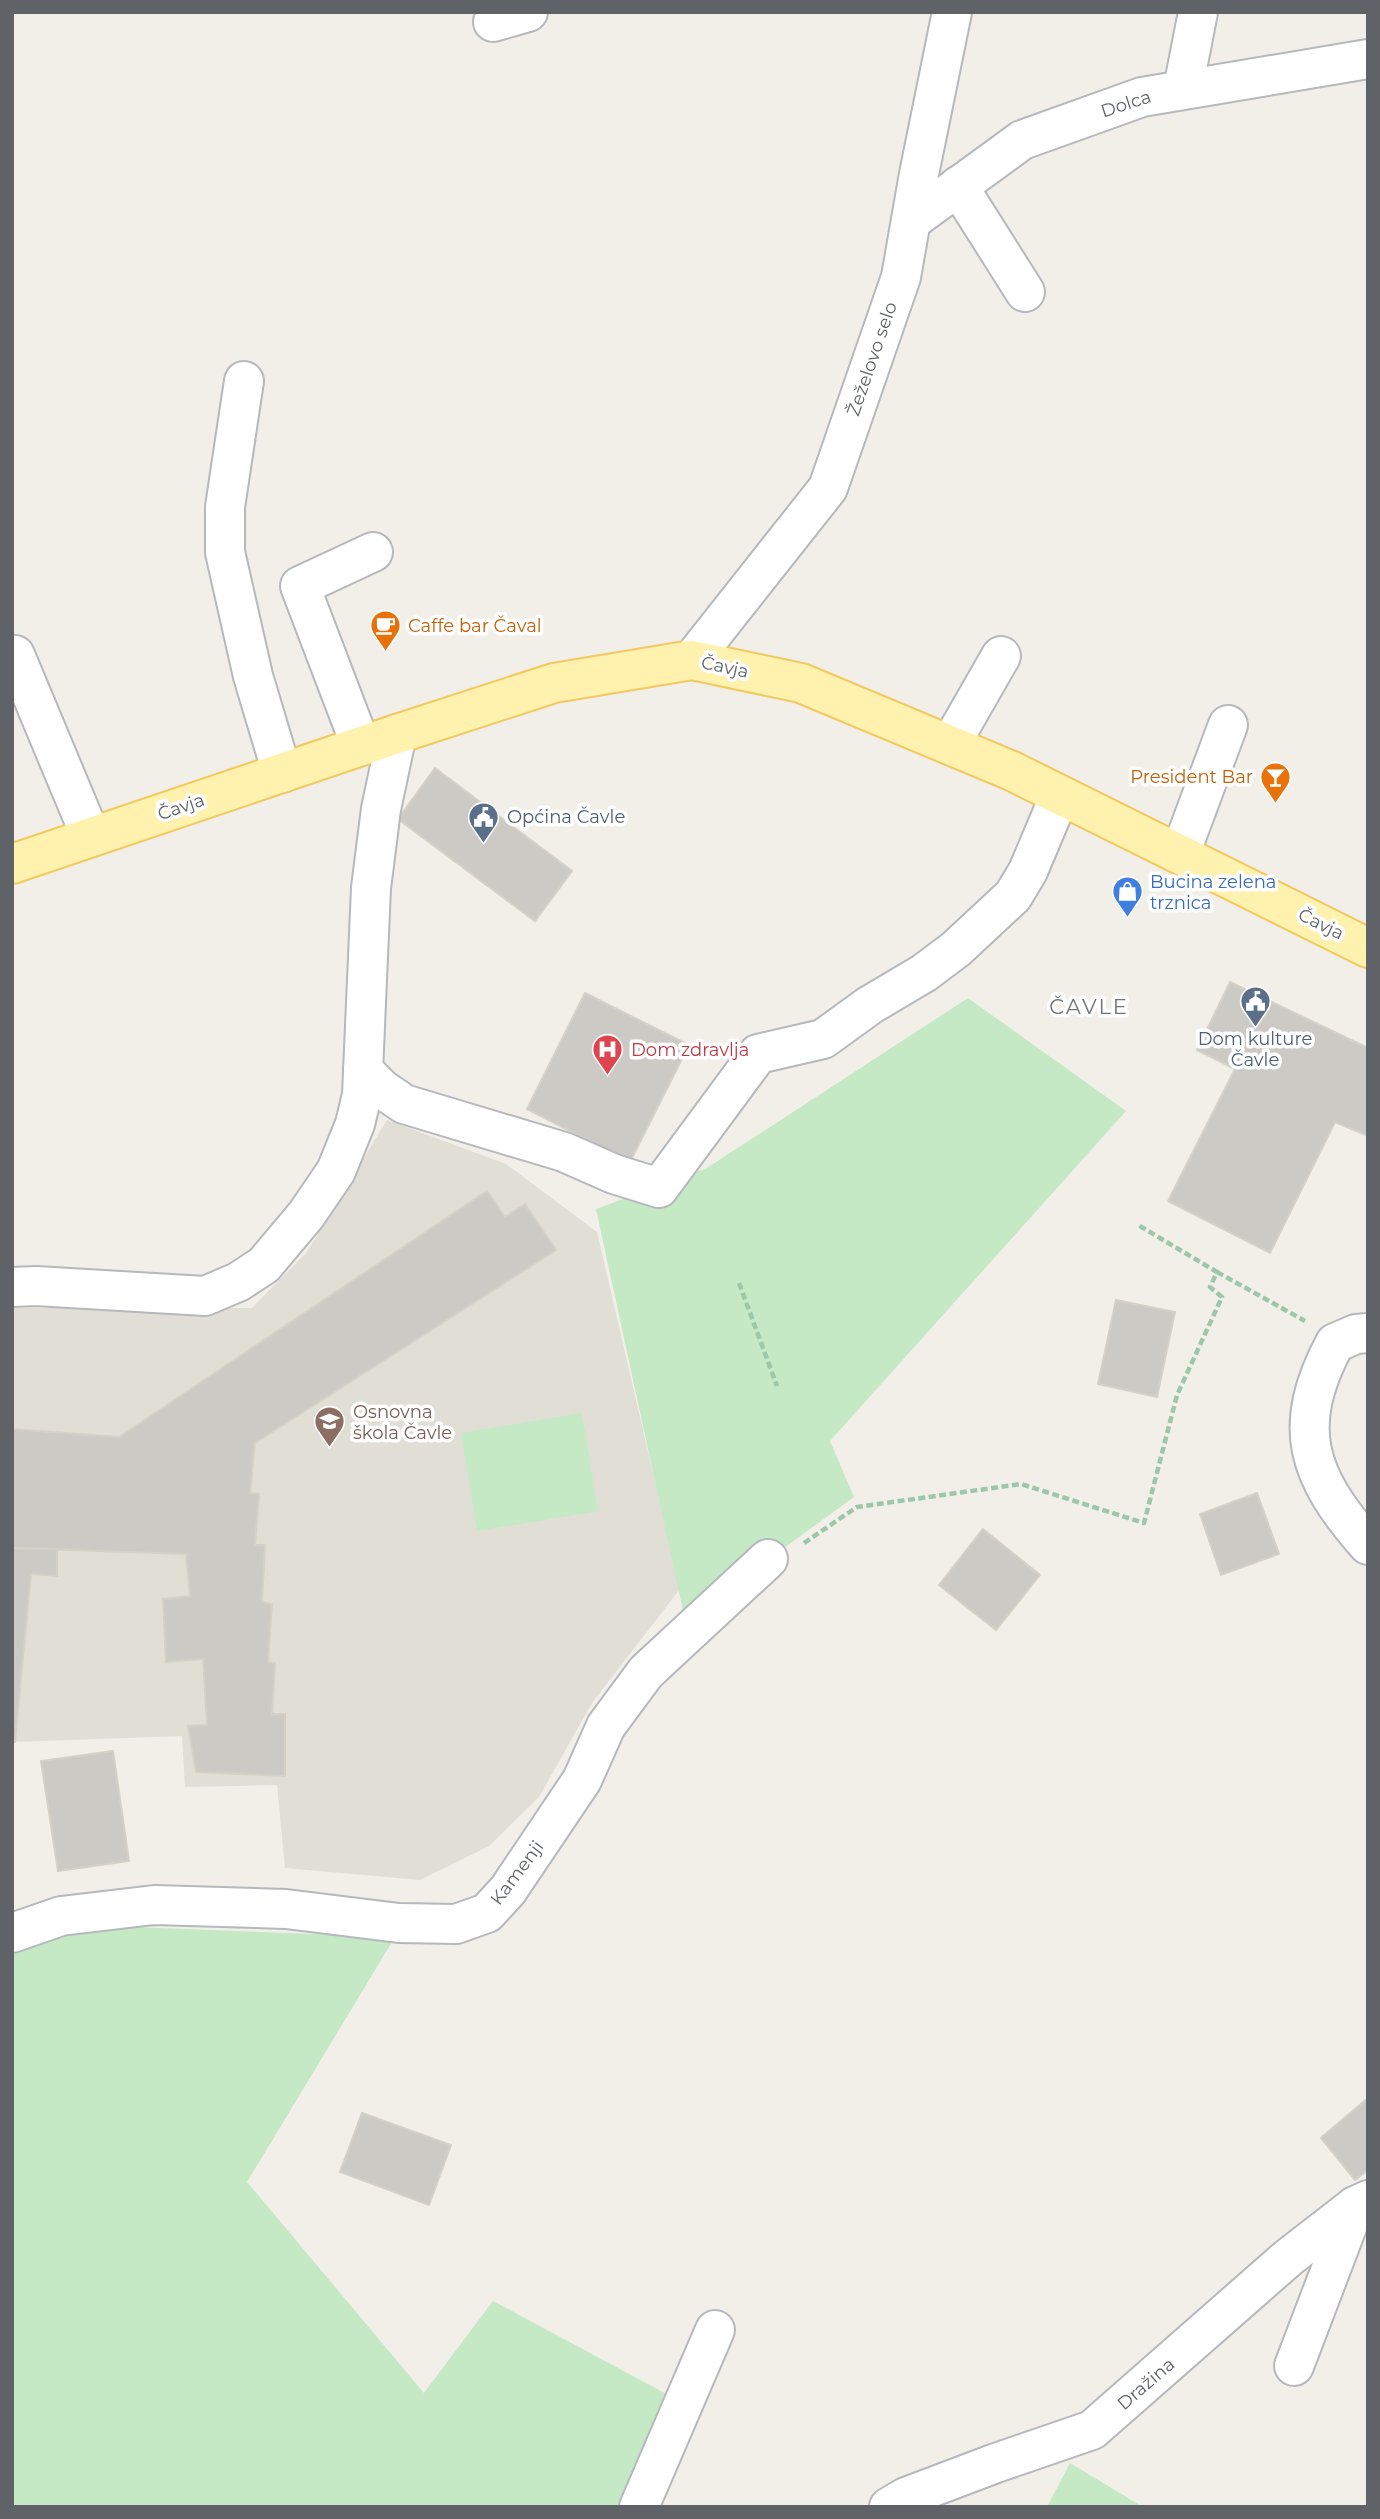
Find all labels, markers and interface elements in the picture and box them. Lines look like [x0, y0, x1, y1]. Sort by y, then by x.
street label: Dolca [1098, 86, 1154, 122]
street label: Žeželovo selo [842, 299, 902, 419]
cafe icon: Caffe bar Čaval [368, 609, 402, 653]
place label: Caffe bar Čaval [408, 615, 542, 637]
street label: Čavja [699, 651, 751, 683]
bar icon: President Bar [1259, 760, 1293, 804]
place label: President Bar [1130, 766, 1253, 788]
street label: Čavja [155, 789, 207, 825]
public building icon: Općina Čavle [467, 800, 501, 844]
place label: Općina Čavle [507, 806, 625, 828]
place label: Bucina zelena trznica [1150, 871, 1276, 914]
shop icon: Bucina zelena trznica [1110, 875, 1144, 919]
street label: Čavja [1295, 904, 1347, 944]
public building icon: Dom kulture Čavle [1238, 984, 1272, 1028]
district label: ČAVLE [1049, 994, 1129, 1019]
place label: Dom kulture Čavle [1198, 1028, 1312, 1071]
hospital icon: Dom zdravlja [591, 1033, 625, 1077]
place label: Dom zdravlja [631, 1039, 749, 1061]
place label: Osnovna škola Čavle [353, 1401, 452, 1444]
school or university icon: Osnovna škola Čavle [313, 1405, 347, 1449]
street label: Kamenji [486, 1836, 548, 1910]
street label: Dražina [1113, 2353, 1179, 2415]

